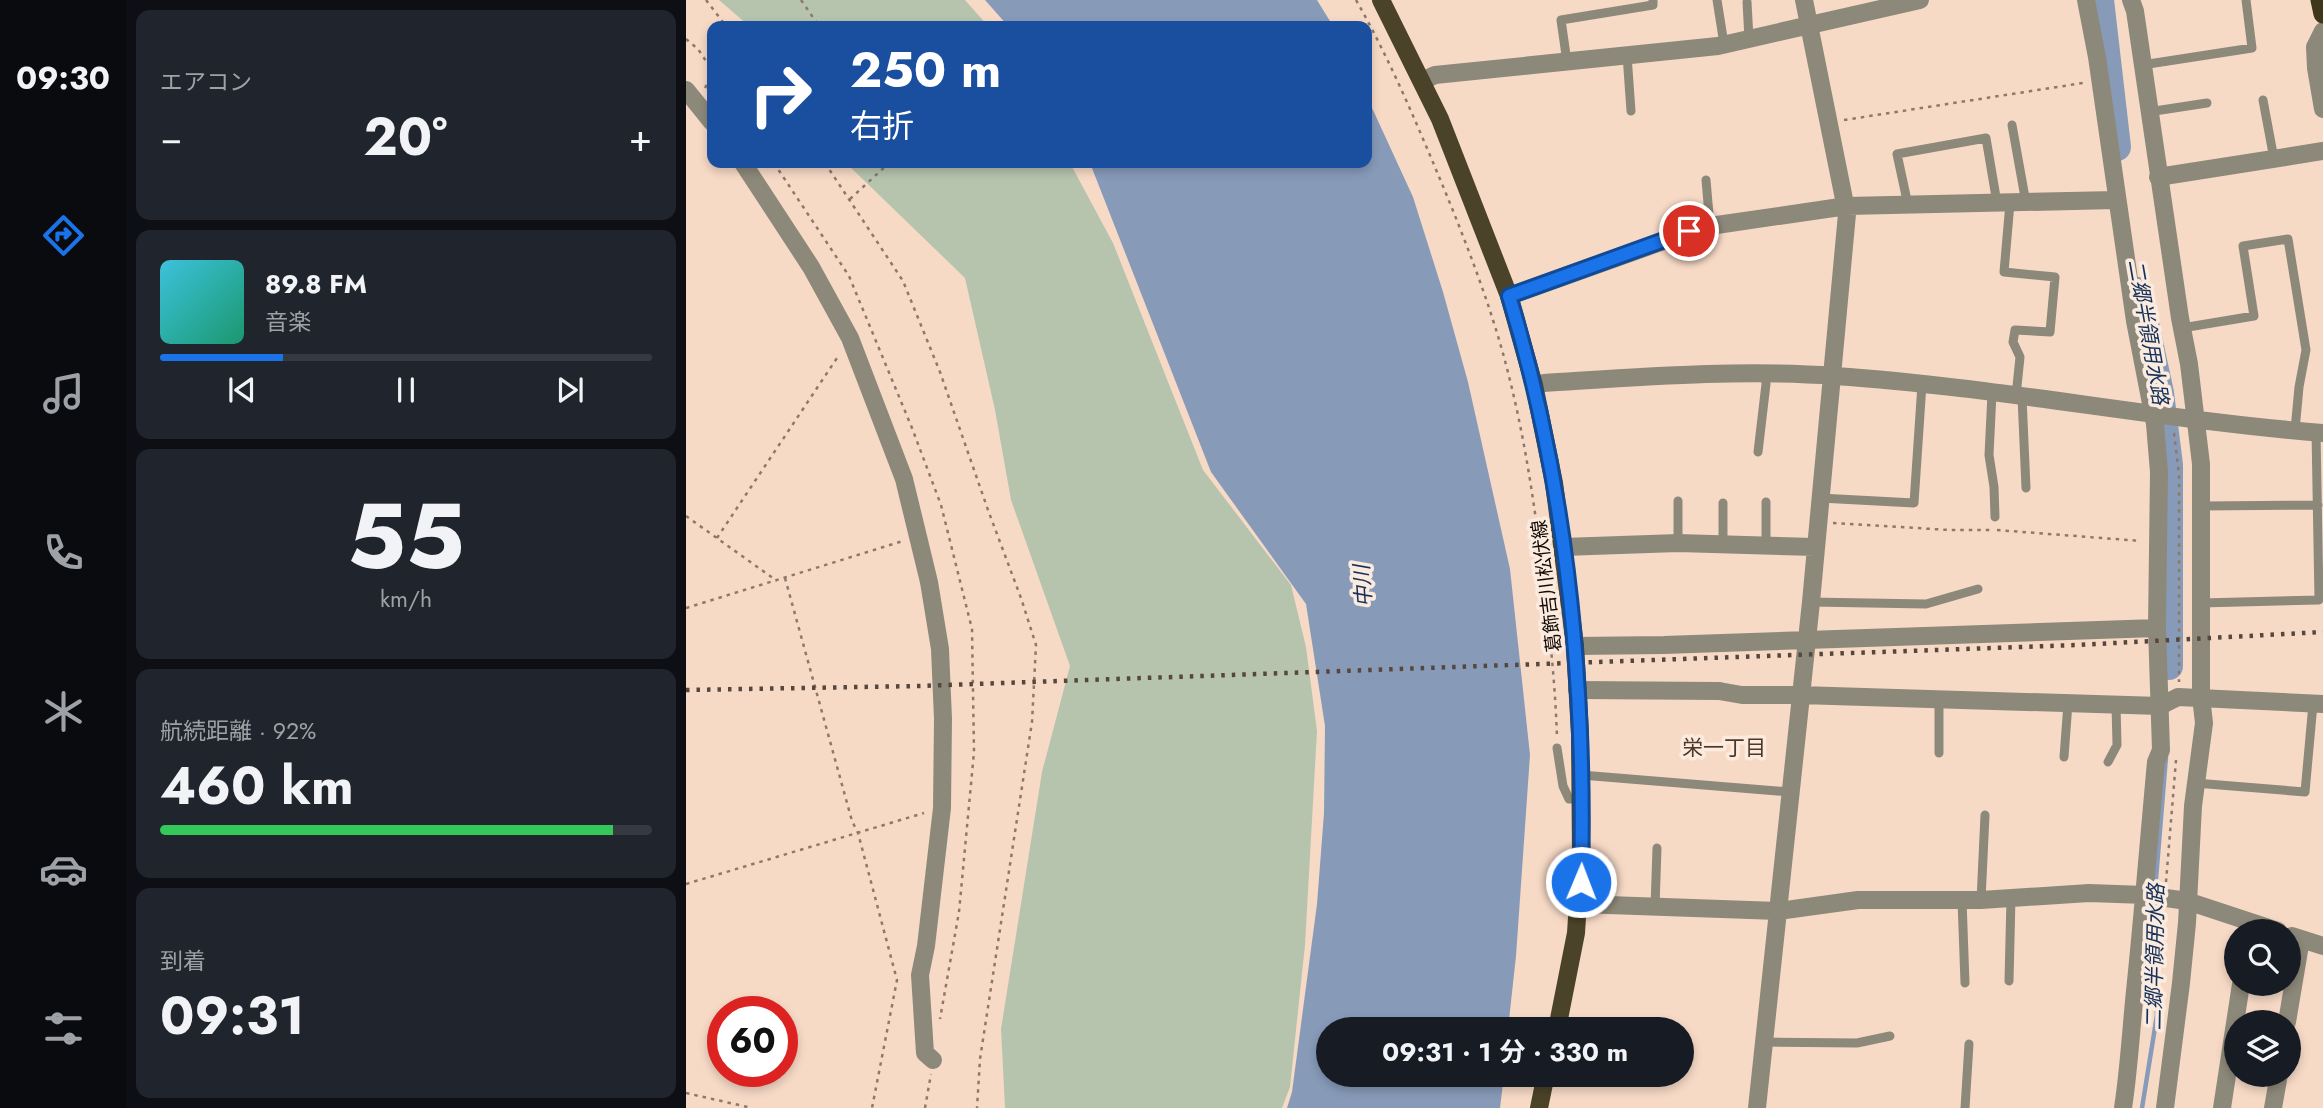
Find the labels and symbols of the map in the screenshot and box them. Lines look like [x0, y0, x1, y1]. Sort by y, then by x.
pin [1659, 201, 1719, 261]
water label: 二郷半領用水路 [2120, 257, 2176, 409]
street label: 葛飾吉川松伏線 [1525, 518, 1568, 654]
water label: 中川 [1346, 562, 1379, 608]
district label: 栄一丁目 [1682, 733, 1766, 763]
position arrow [1544, 845, 1618, 919]
water label: 二郷半領用水路 [2139, 881, 2171, 1031]
speed limit sign: 60 [707, 996, 798, 1087]

